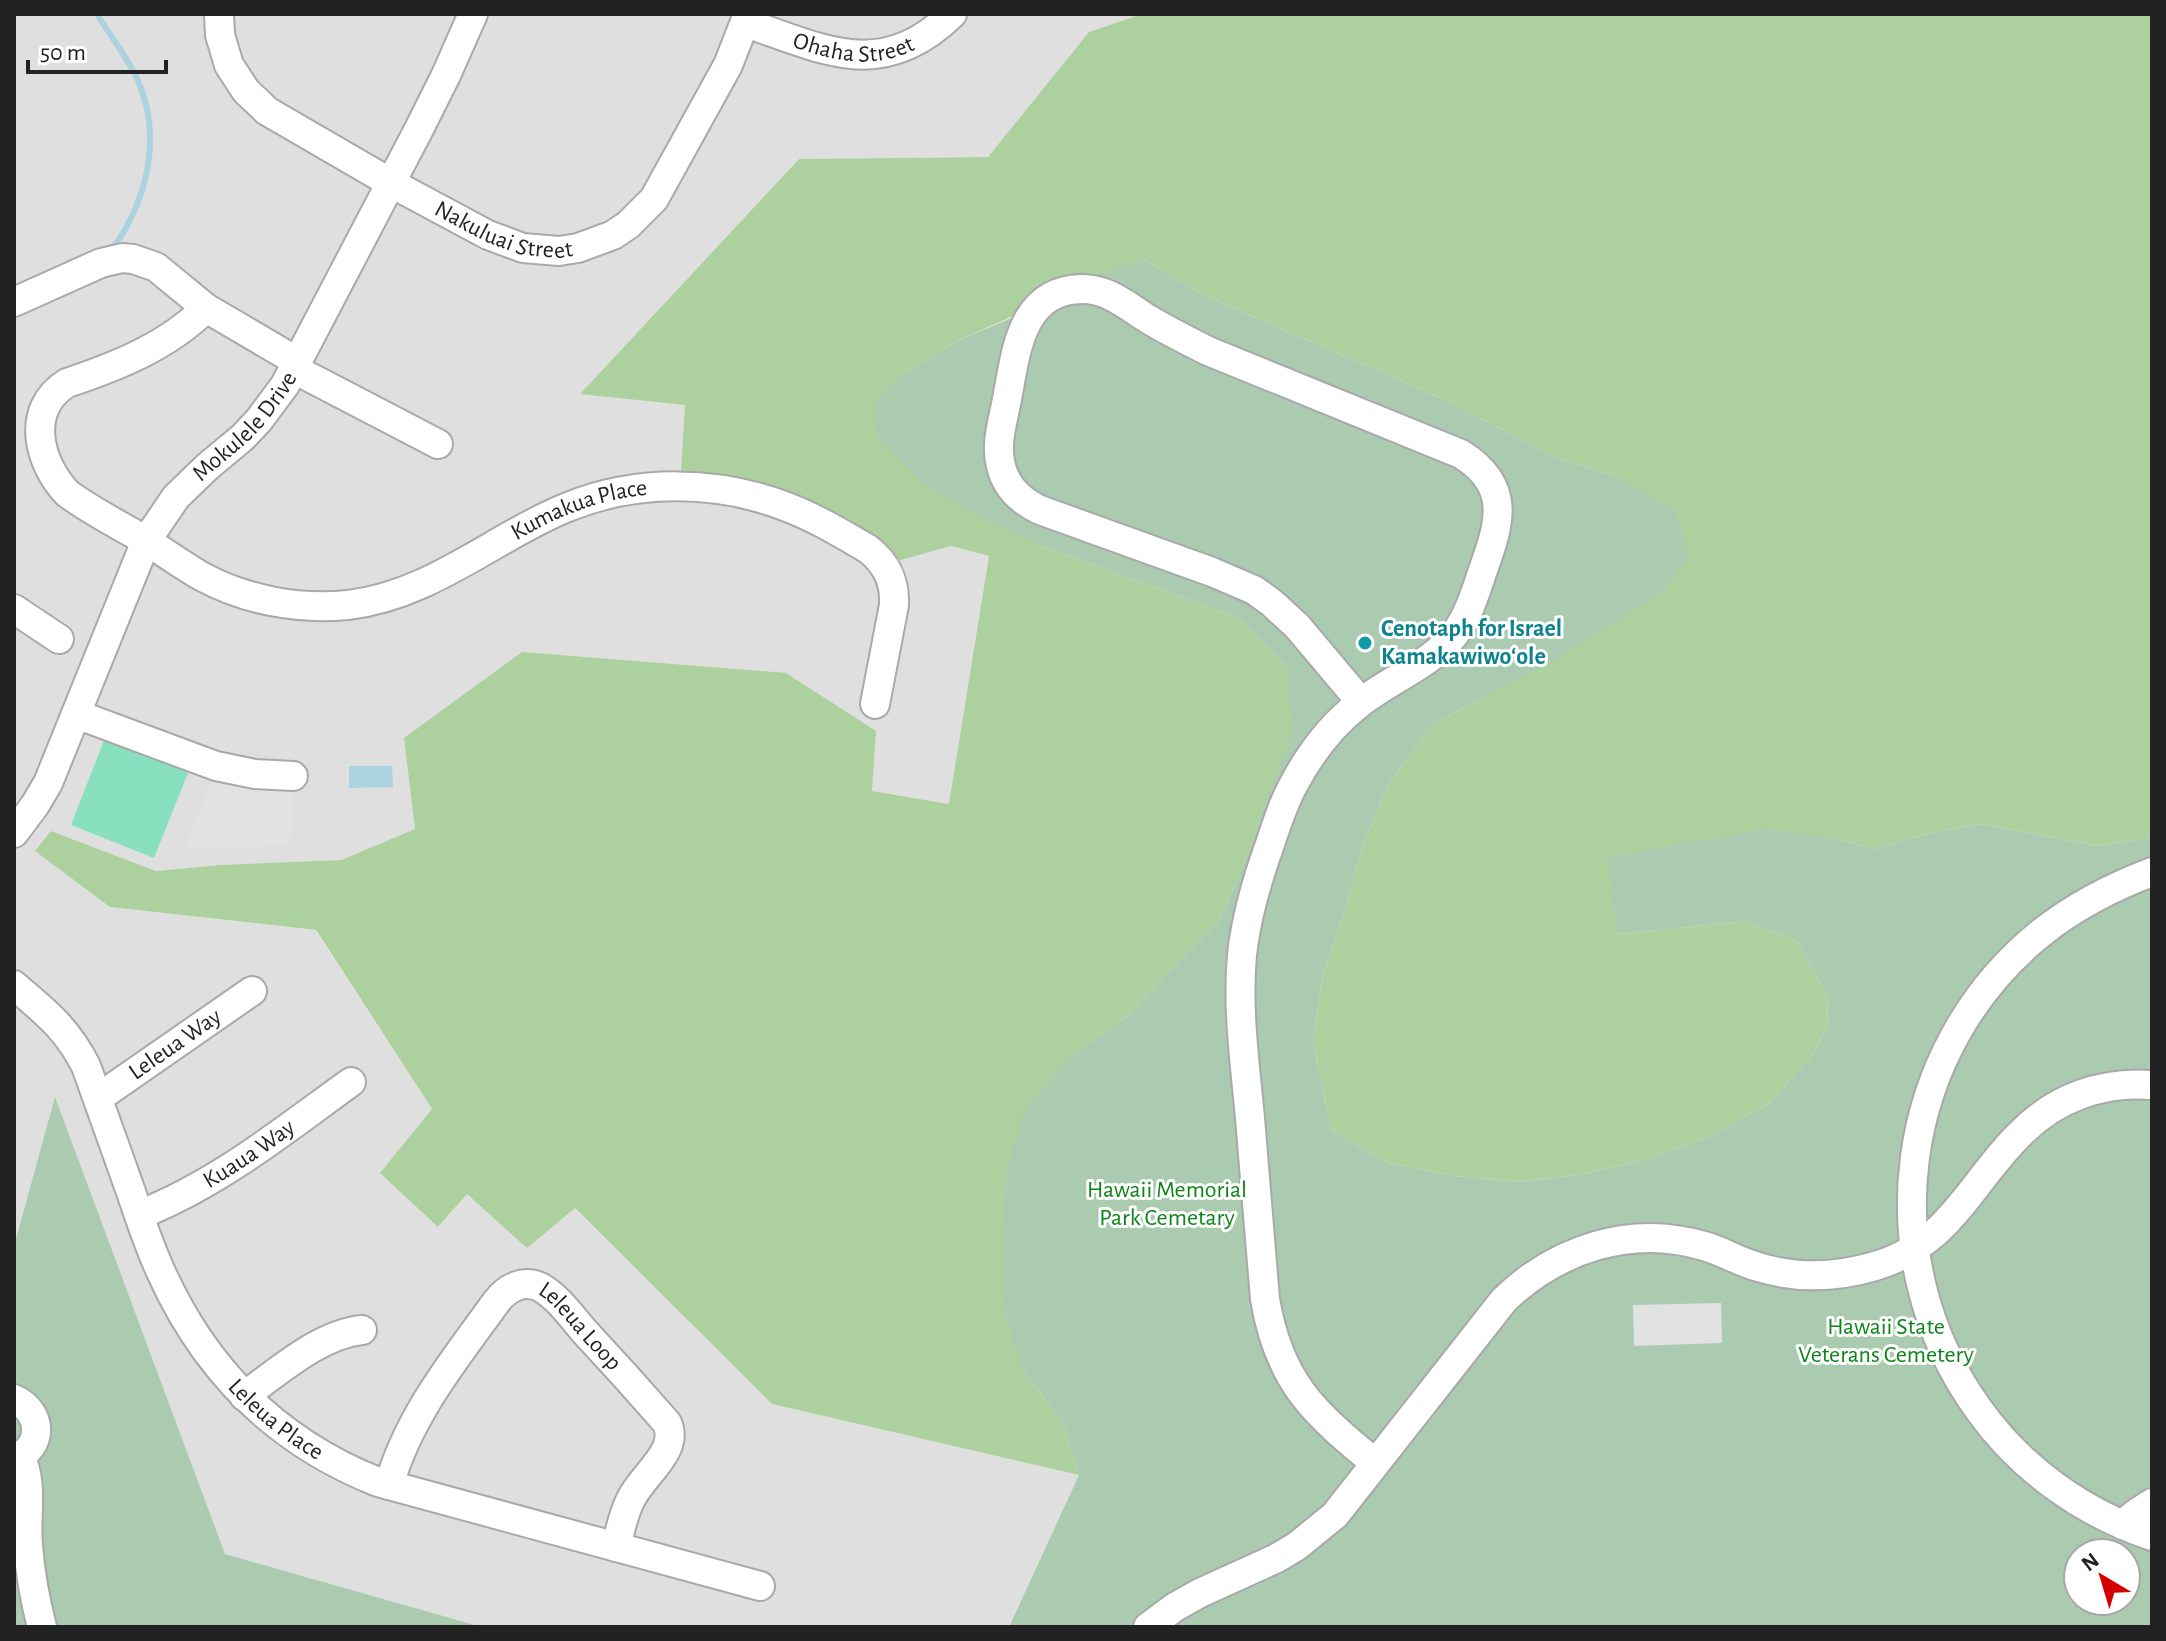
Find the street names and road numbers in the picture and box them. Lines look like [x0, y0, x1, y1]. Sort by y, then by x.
street label: Ohaha Street [790, 29, 918, 67]
street label: Nakuluai Street [431, 197, 575, 264]
street label: Mokulele Drive [188, 368, 302, 486]
street label: Kumakua Place [507, 476, 648, 545]
street label: Leleua Way [125, 1004, 226, 1085]
street label: Kuaua Way [199, 1115, 299, 1193]
street label: Leleua Loop [534, 1277, 626, 1375]
street label: Leleua Place [223, 1374, 327, 1465]

